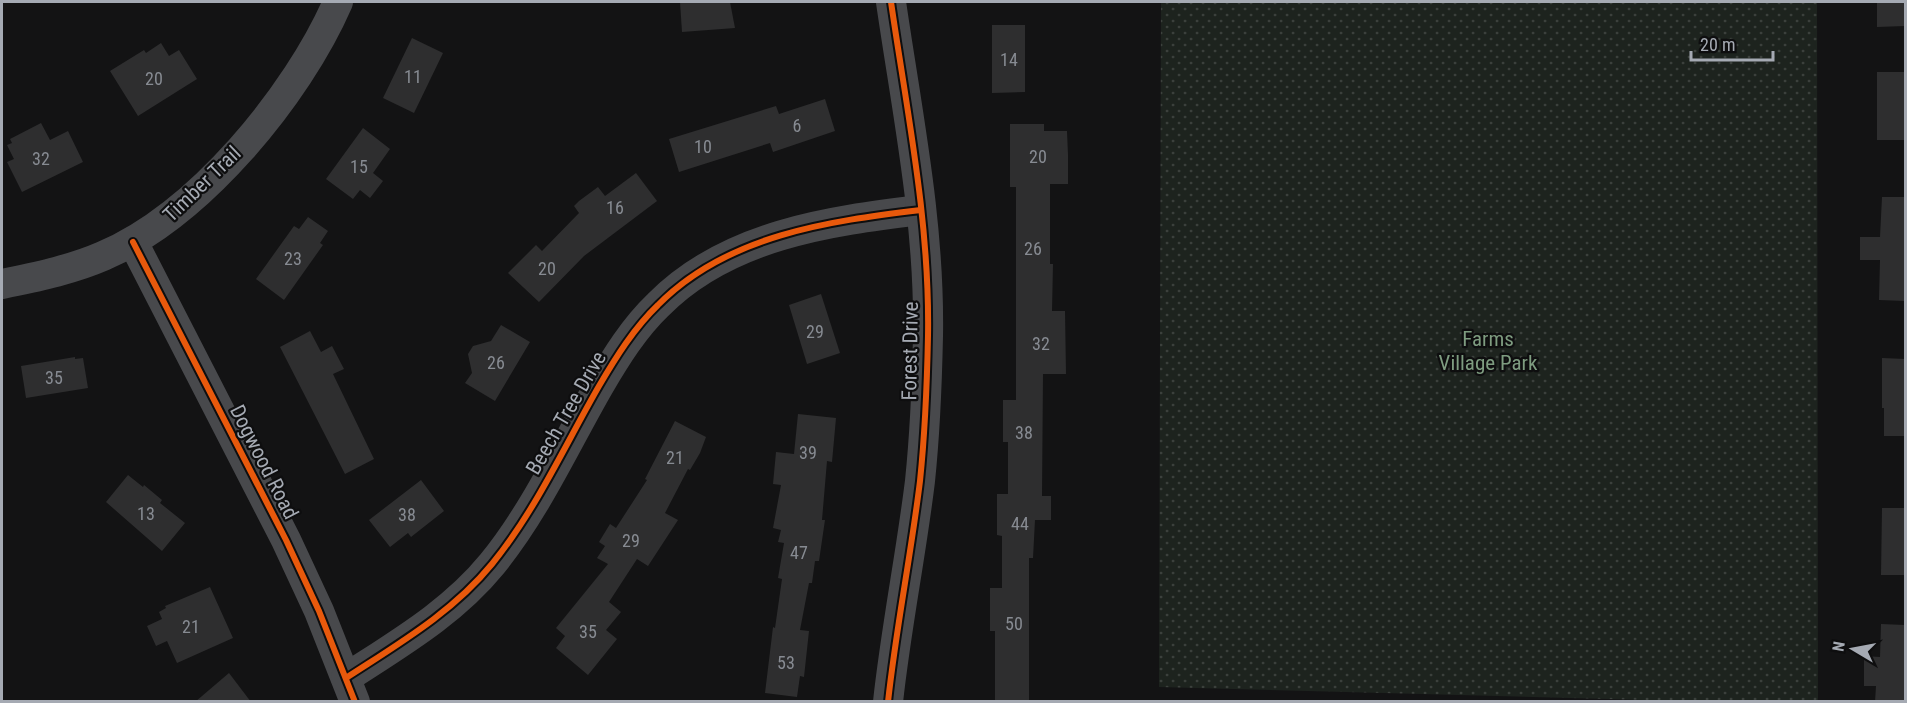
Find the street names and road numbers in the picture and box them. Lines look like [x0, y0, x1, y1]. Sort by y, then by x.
street label: Timber Trail [158, 141, 246, 227]
street label: Forest Drive [897, 301, 923, 401]
street label: Beech Tree Drive [521, 347, 611, 479]
street label: Dogwood Road [225, 401, 303, 523]

